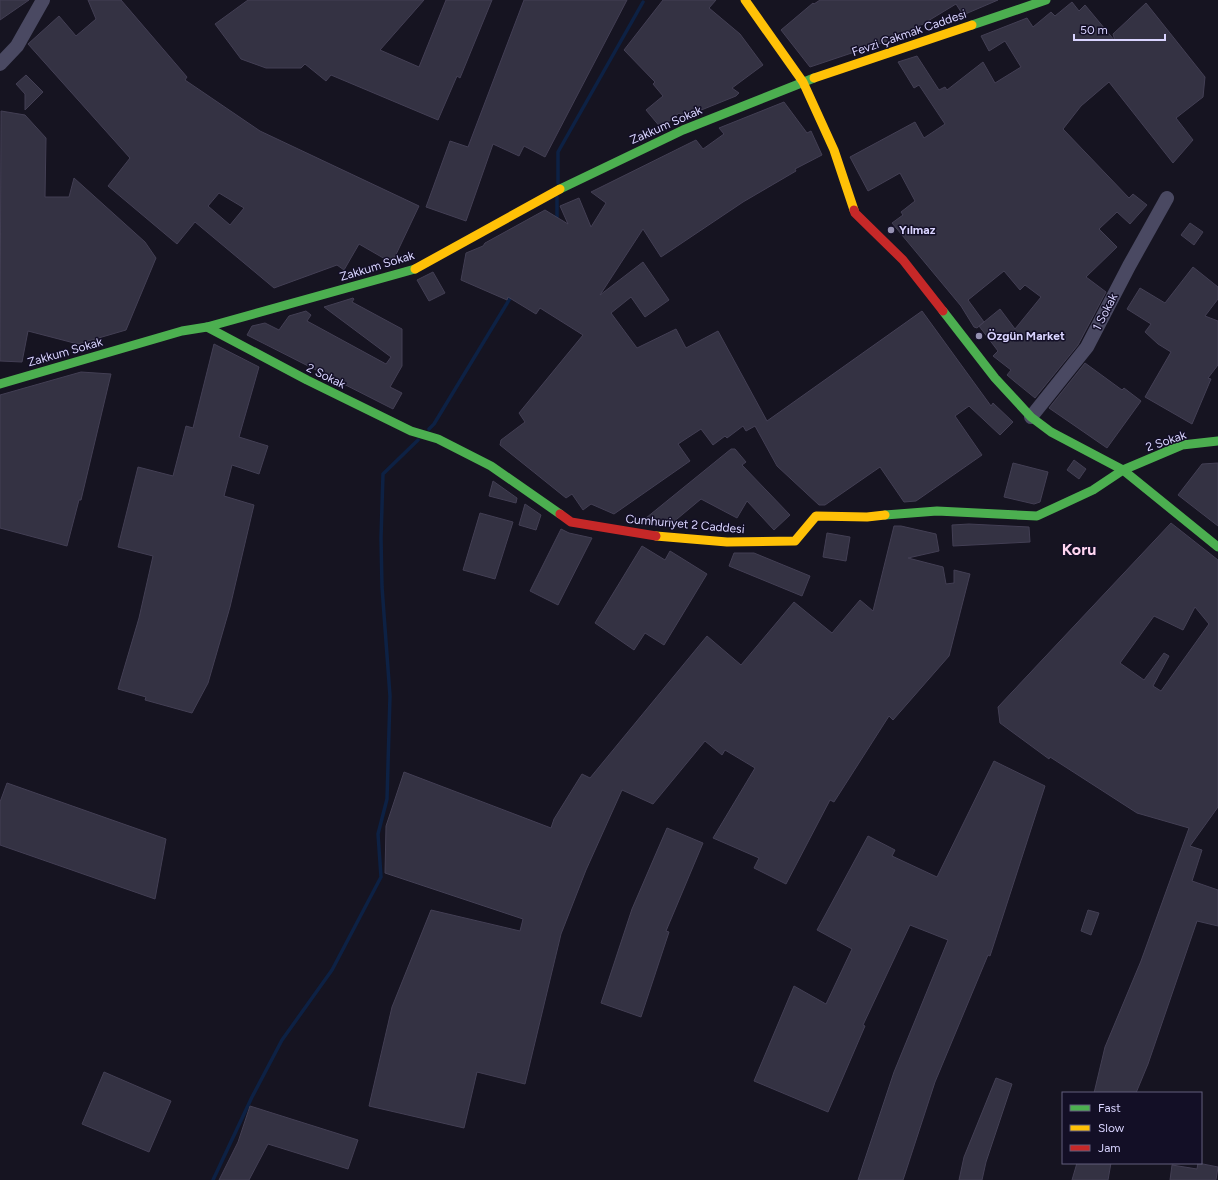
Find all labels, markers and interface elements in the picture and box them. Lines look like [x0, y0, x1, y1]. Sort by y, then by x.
street label: Fevzi Çakmak Caddesi [850, 7, 968, 59]
scale bar [1074, 16, 1165, 42]
text: 50 m [1080, 23, 1108, 37]
street label: Zakkum Sokak [628, 103, 704, 147]
place label: Yılmaz [899, 223, 936, 237]
marker: Yılmaz [886, 225, 896, 235]
street label: Zakkum Sokak [338, 248, 416, 284]
street label: 1 Sokak [1090, 291, 1120, 333]
place label: Özgün Market [987, 329, 1065, 343]
marker: Özgün Market [974, 331, 984, 341]
street label: Zakkum Sokak [26, 335, 104, 369]
street label: 2 Sokak [304, 361, 348, 391]
street label: 2 Sokak [1144, 428, 1188, 454]
street label: Cumhuriyet 2 Caddesi [625, 512, 745, 536]
district label: Koru [1062, 540, 1096, 559]
legend [1062, 1092, 1202, 1164]
text: Fast [1098, 1101, 1121, 1115]
text: Slow [1098, 1121, 1125, 1135]
text: Jam [1098, 1141, 1121, 1155]

